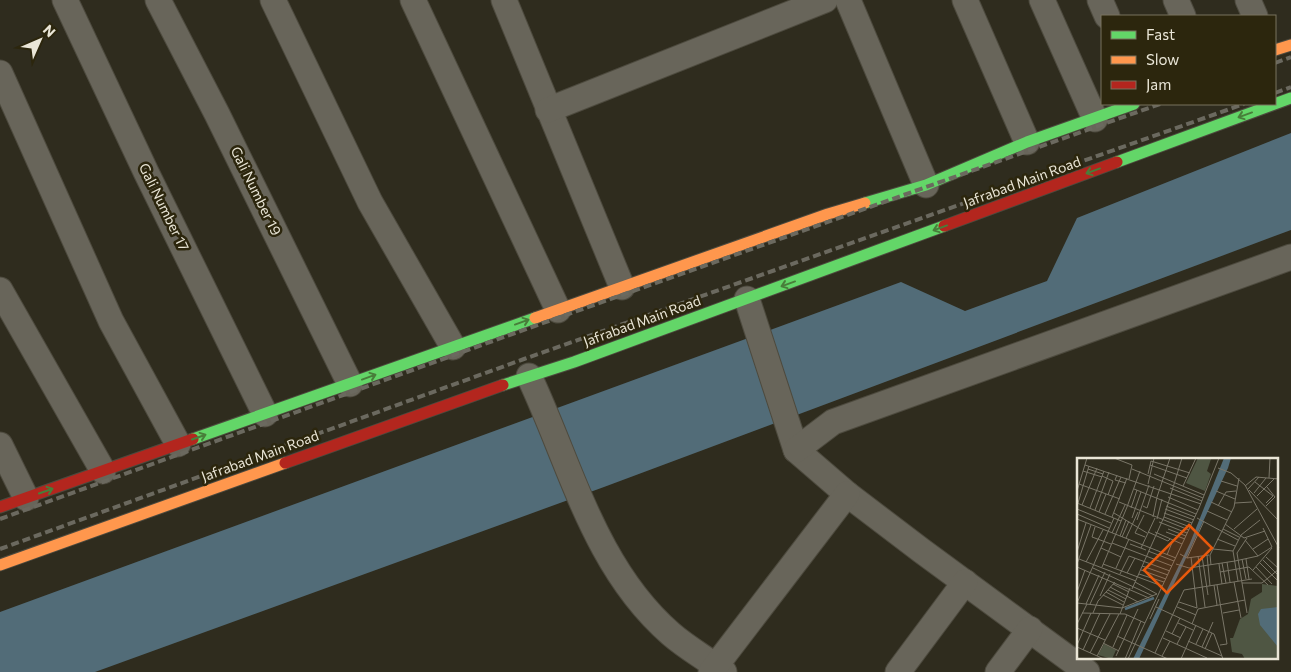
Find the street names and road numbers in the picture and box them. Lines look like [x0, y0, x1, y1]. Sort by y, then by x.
street label: Gali Number 19 [228, 144, 285, 238]
street label: Jafrabad Main Road [961, 152, 1083, 211]
street label: Gali Number 17 [136, 160, 193, 253]
street label: Jafrabad Main Road [581, 291, 703, 350]
street label: Jafrabad Main Road [199, 426, 321, 485]

